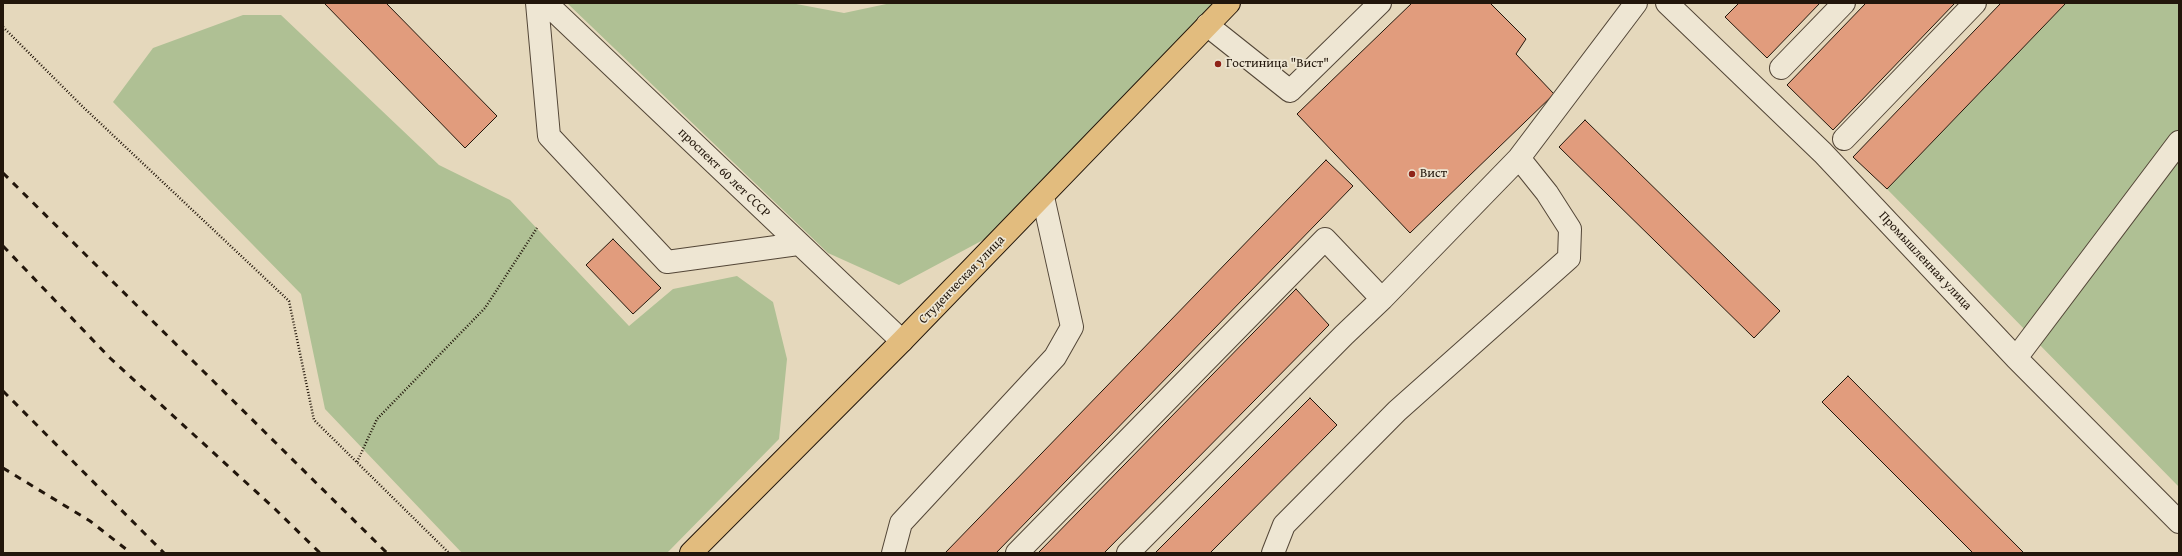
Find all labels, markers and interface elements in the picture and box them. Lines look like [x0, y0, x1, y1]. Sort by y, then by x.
place label: Гостиница "Вист" [1226, 56, 1329, 72]
marker: Гостиница "Вист" [1213, 59, 1223, 69]
street label: проспект 60 лет СССР [675, 125, 773, 221]
place label: Вист [1420, 166, 1447, 182]
marker: Вист [1407, 169, 1417, 179]
street label: Промышленная улица [1875, 208, 1975, 314]
street label: Студенческая улица [916, 232, 1008, 328]

